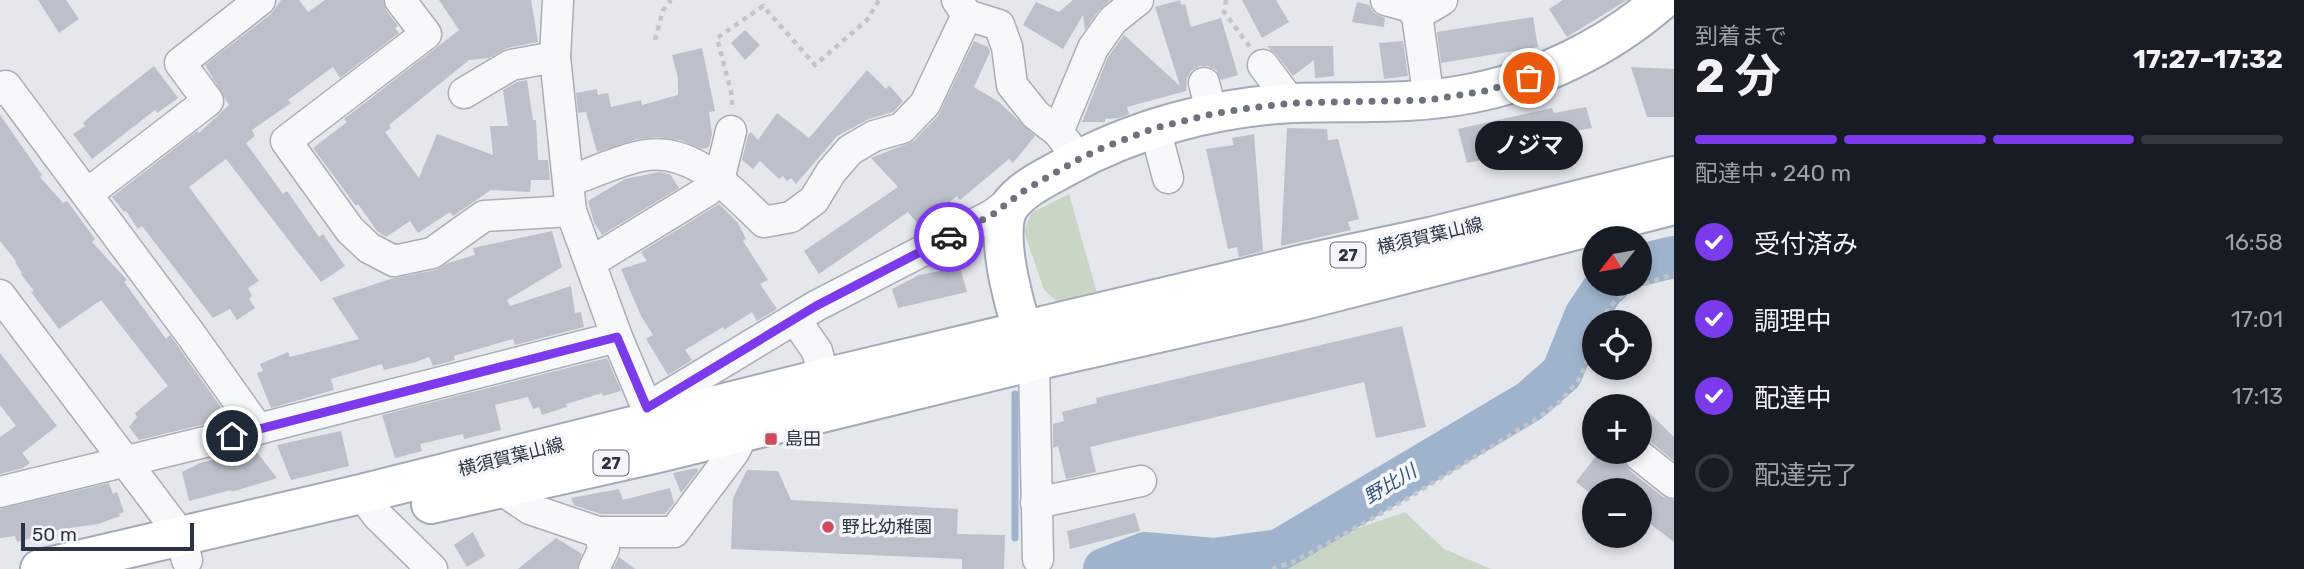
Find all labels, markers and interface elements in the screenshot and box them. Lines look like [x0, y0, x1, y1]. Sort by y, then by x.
text: 到着まで [1695, 22, 1787, 50]
text: 17:27–17:32 [2133, 44, 2283, 75]
pin [1499, 48, 1559, 108]
text: 2 分 [1695, 49, 1781, 104]
icon: bag [1510, 59, 1548, 97]
callout: ノジマ [1475, 120, 1583, 169]
text: ノジマ [1495, 131, 1564, 159]
text: 配達中 · 240 m [1695, 159, 1851, 187]
courier [914, 202, 984, 272]
street label: 横須賀葉山線 [1375, 213, 1485, 259]
icon: car [930, 218, 968, 256]
icon: check [1695, 223, 1733, 261]
north arrow [1582, 226, 1652, 296]
map controls [1582, 226, 1652, 548]
text: 16:58 [2225, 228, 2283, 256]
text: 受付済み [1754, 229, 1858, 260]
road number: 27 [1330, 243, 1366, 268]
icon: check [1695, 300, 1733, 338]
text: 17:01 [2231, 305, 2283, 333]
text: 調理中 [1754, 306, 1832, 337]
button: locate [1582, 310, 1652, 380]
icon: check [1695, 377, 1733, 415]
text: 17:13 [2232, 382, 2283, 410]
text: 配達中 [1754, 383, 1832, 414]
button: + [1582, 394, 1652, 464]
pin [202, 406, 262, 466]
icon: home [213, 417, 251, 455]
place label: 島田 [785, 428, 821, 450]
marker: 島田 [763, 431, 779, 447]
street label: 横須賀葉山線 [456, 433, 566, 481]
road number: 27 [594, 450, 628, 476]
water label: 野比川 [1360, 458, 1422, 509]
text: 配達完了 [1754, 460, 1858, 491]
button: − [1582, 478, 1652, 548]
place label: 野比幼稚園 [842, 516, 932, 538]
marker: 野比幼稚園 [820, 519, 836, 535]
scale bar [21, 520, 194, 552]
text: 50 m [32, 523, 77, 546]

